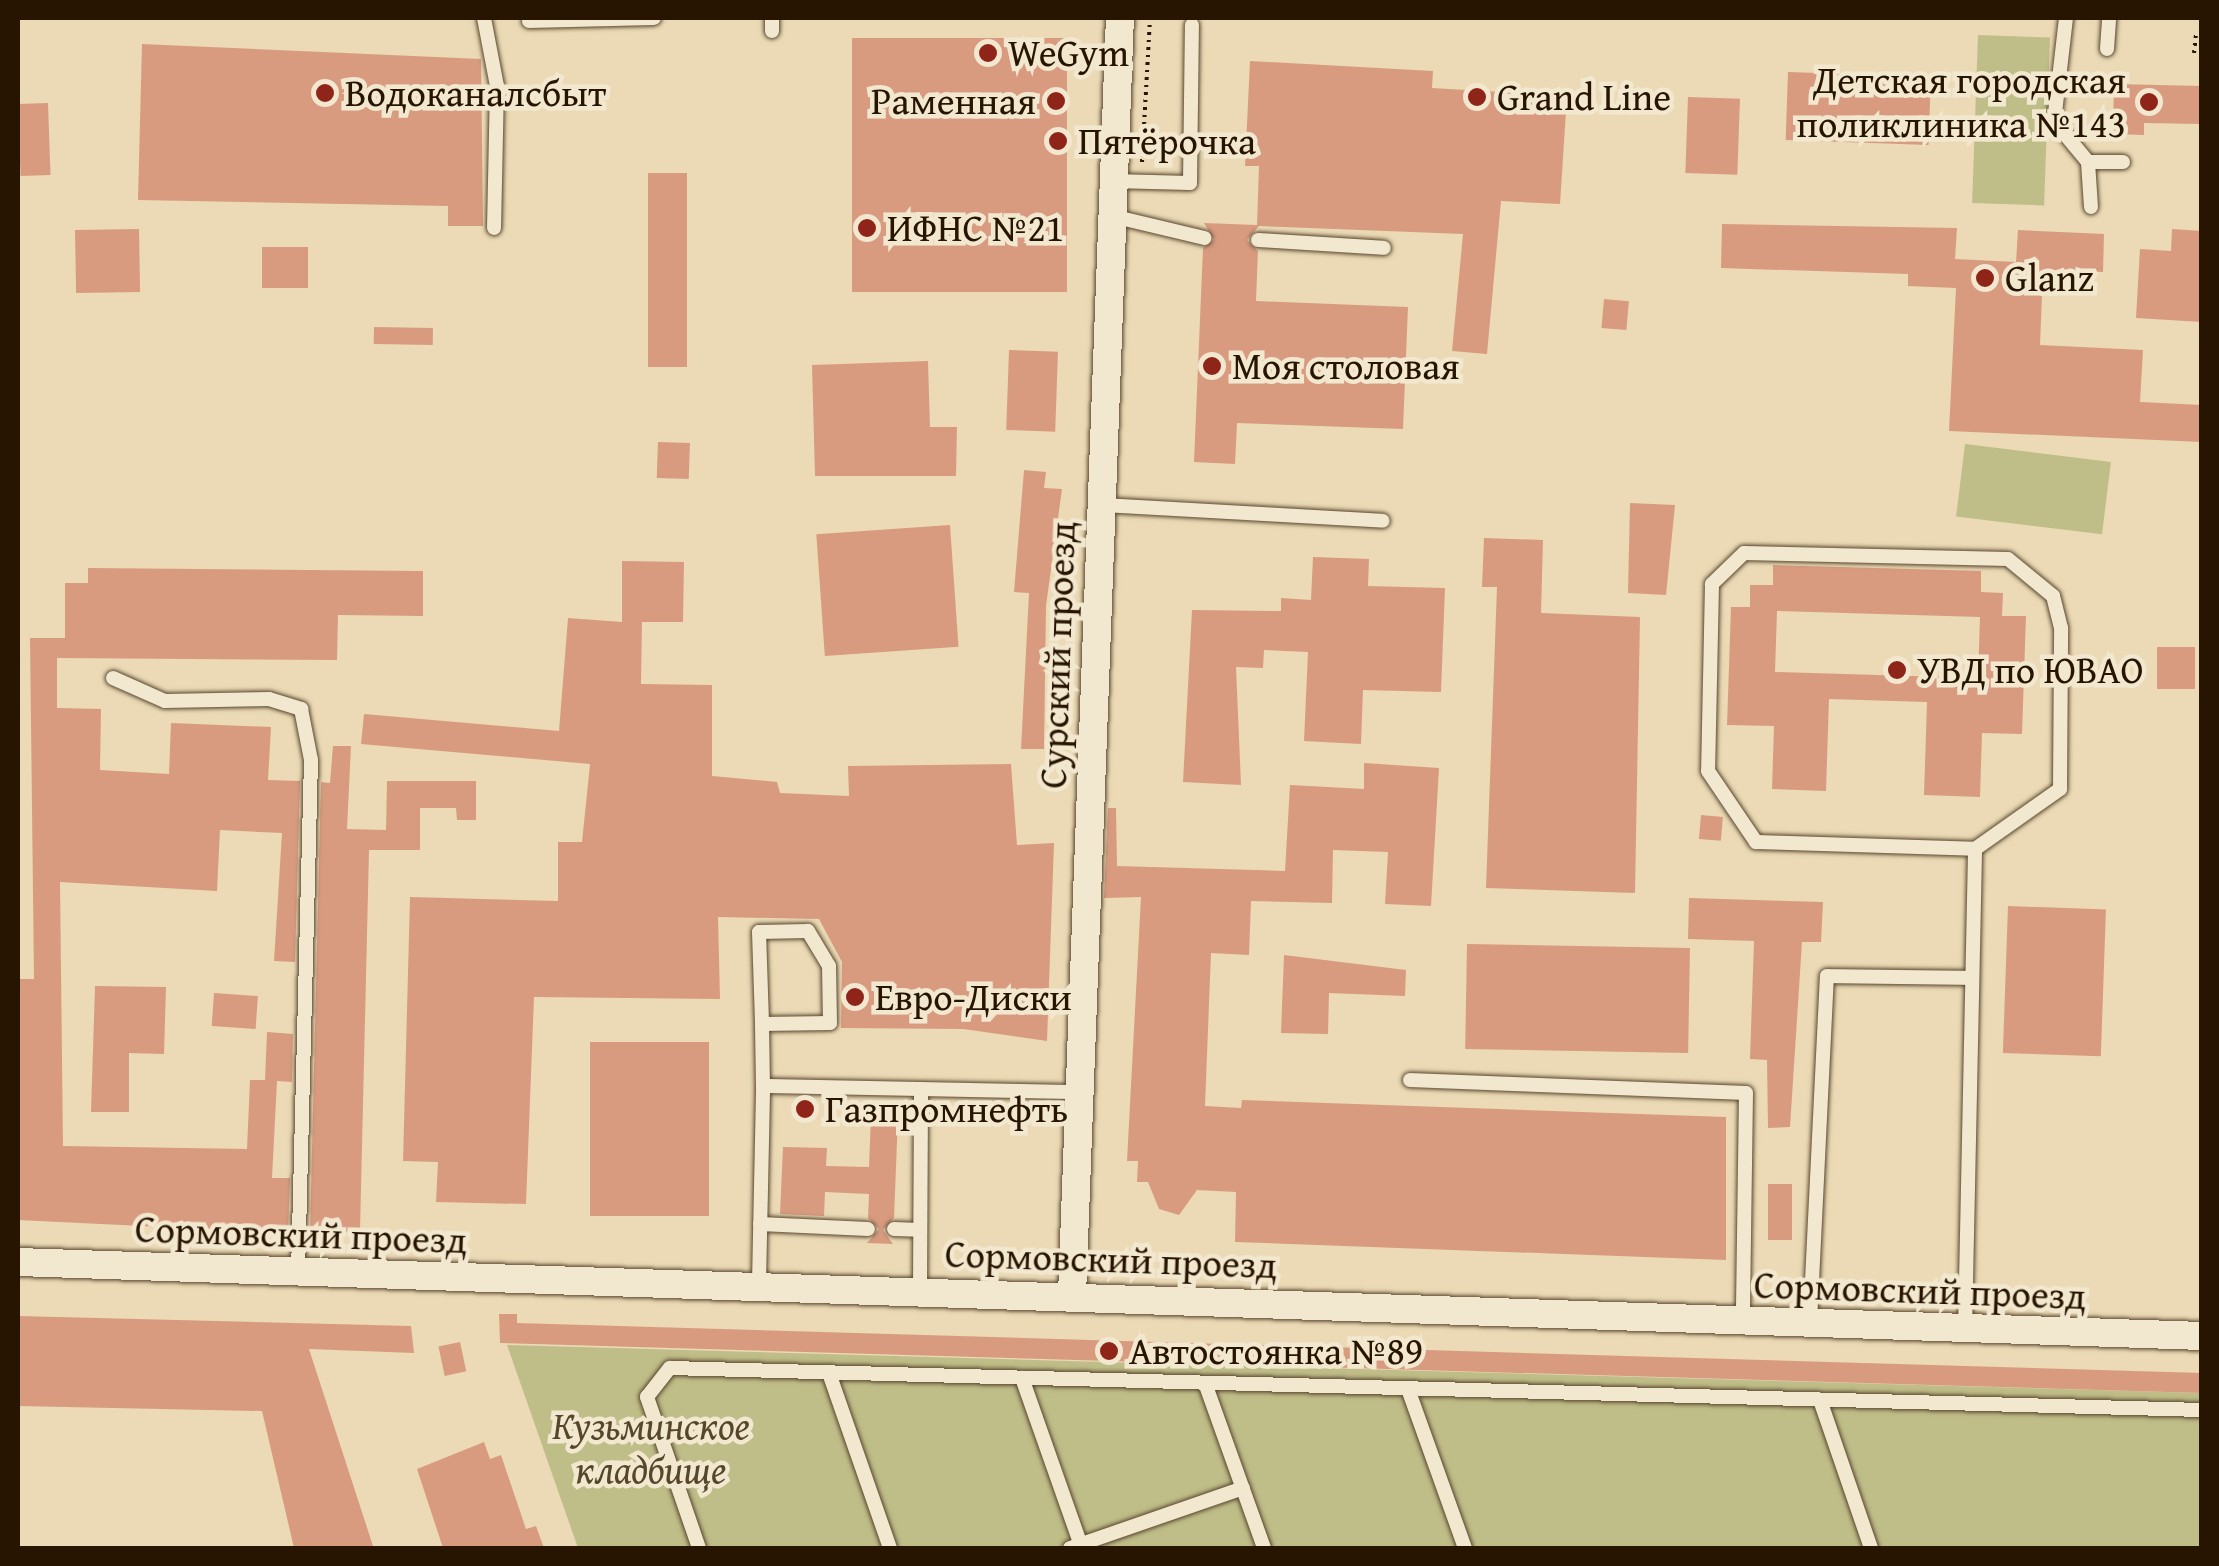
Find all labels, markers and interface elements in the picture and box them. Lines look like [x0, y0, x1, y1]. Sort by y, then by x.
place label: WeGym [1008, 30, 1129, 76]
marker: WeGym [977, 42, 999, 64]
place label: Детская городская поликлиника №143 [1797, 57, 2126, 146]
place label: Водоканалсбыт [345, 70, 606, 116]
place label: Grand Line [1497, 74, 1671, 120]
place label: Раменная [871, 78, 1036, 124]
marker: Водоканалсбыт [314, 82, 336, 104]
marker: Grand Line [1466, 86, 1488, 108]
marker: Детская городская поликлиника №143 [2136, 89, 2162, 115]
marker: Раменная [1045, 90, 1067, 112]
place label: Пятёрочка [1078, 118, 1256, 164]
marker: Пятёрочка [1047, 130, 1069, 152]
place label: ИФНС №21 [887, 205, 1064, 251]
marker: ИФНС №21 [856, 217, 878, 239]
place label: Glanz [2005, 255, 2094, 301]
marker: Glanz [1974, 267, 1996, 289]
place label: Моя столовая [1232, 343, 1460, 389]
marker: Моя столовая [1201, 355, 1223, 377]
street label: Сурский проезд [1030, 521, 1084, 789]
place label: УВД по ЮВАО [1917, 647, 2144, 693]
marker: УВД по ЮВАО [1886, 659, 1908, 681]
place label: Евро-Диски [875, 974, 1072, 1020]
marker: Евро-Диски [844, 986, 866, 1008]
place label: Газпромнефть [825, 1086, 1068, 1132]
marker: Газпромнефть [794, 1098, 816, 1120]
street label: Сормовский проезд [134, 1205, 468, 1263]
street label: Сормовский проезд [944, 1230, 1278, 1288]
street label: Сормовский проезд [1753, 1261, 2087, 1319]
place label: Автостоянка №89 [1129, 1328, 1423, 1374]
marker: Автостоянка №89 [1098, 1340, 1120, 1362]
park label: Кузьминское кладбище [552, 1403, 750, 1492]

